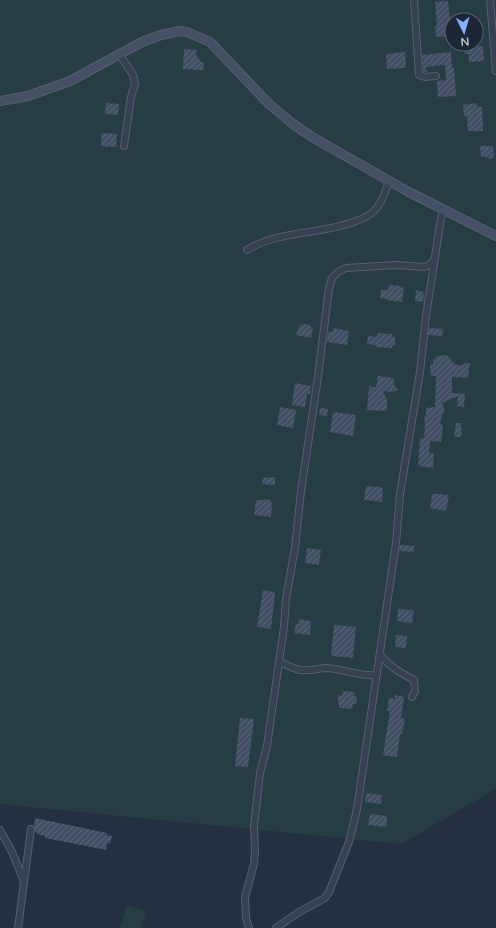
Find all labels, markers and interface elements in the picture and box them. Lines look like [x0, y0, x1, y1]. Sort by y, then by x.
north arrow [444, 12, 484, 52]
text: N [460, 35, 470, 48]

